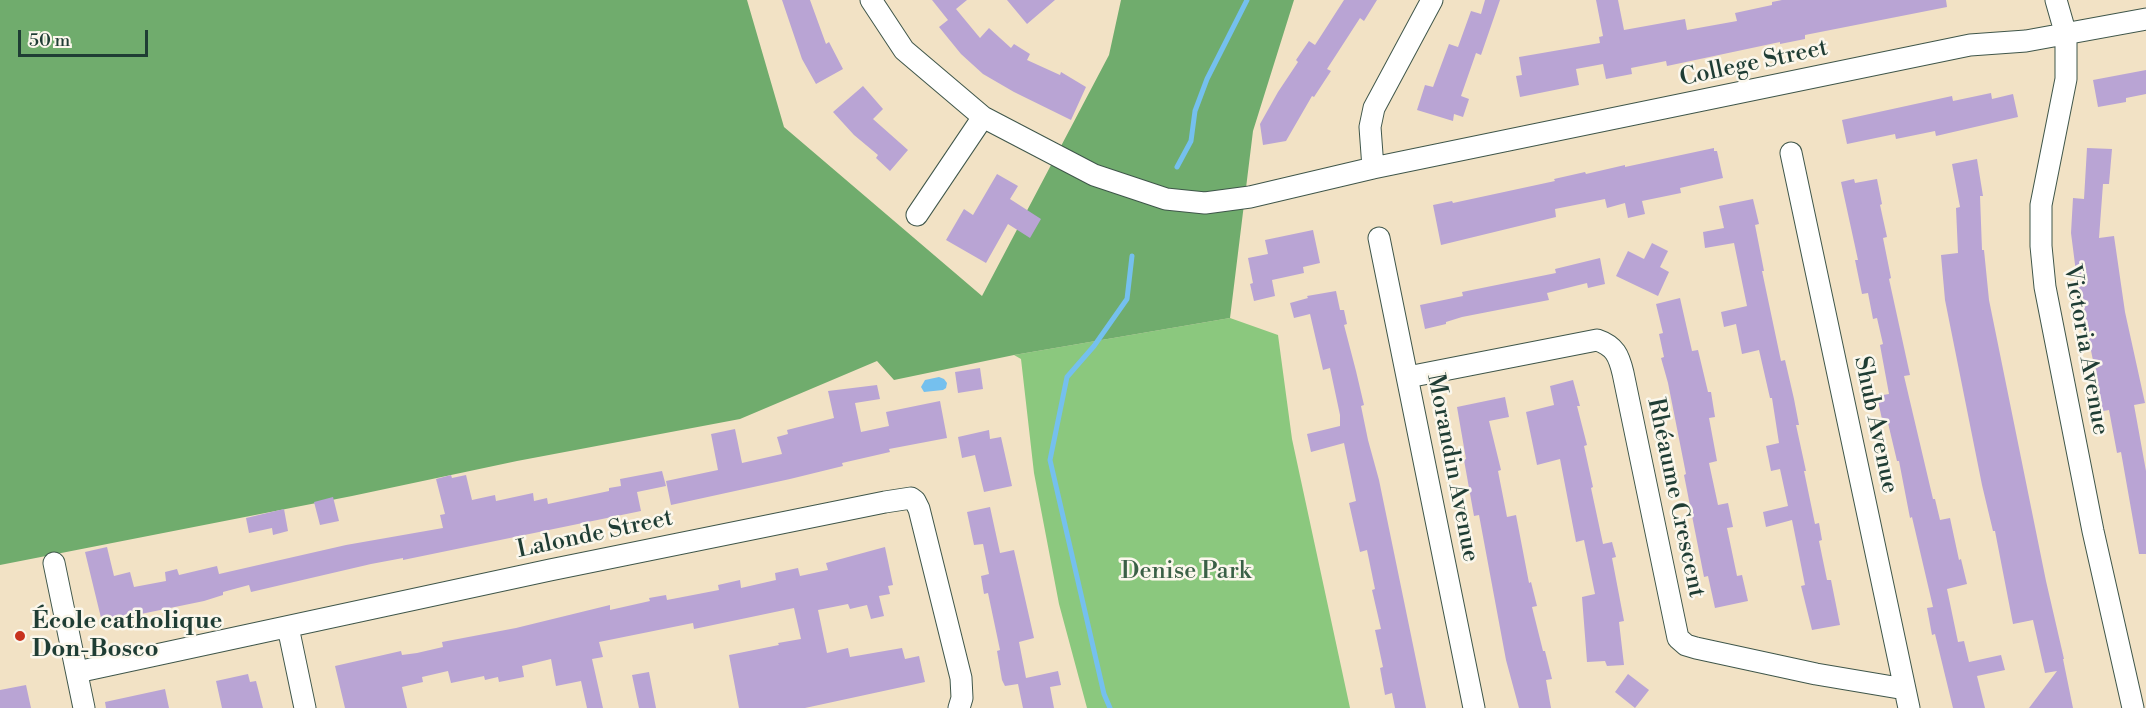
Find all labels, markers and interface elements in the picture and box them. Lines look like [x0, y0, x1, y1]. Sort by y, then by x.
scale bar [21, 18, 152, 56]
text: 50 m [29, 29, 70, 52]
street label: College Street [1677, 34, 1831, 94]
street label: Victoria Avenue [2056, 263, 2114, 437]
street label: Shub Avenue [1846, 354, 1904, 496]
street label: Morandin Avenue [1420, 371, 1484, 565]
street label: Rhéaume Crescent [1640, 396, 1710, 600]
street label: Lalonde Street [514, 504, 676, 566]
park label: Denise Park [1121, 558, 1251, 586]
place label: École catholique Don-Bosco [32, 608, 222, 664]
marker: École catholique Don-Bosco [13, 629, 27, 643]

